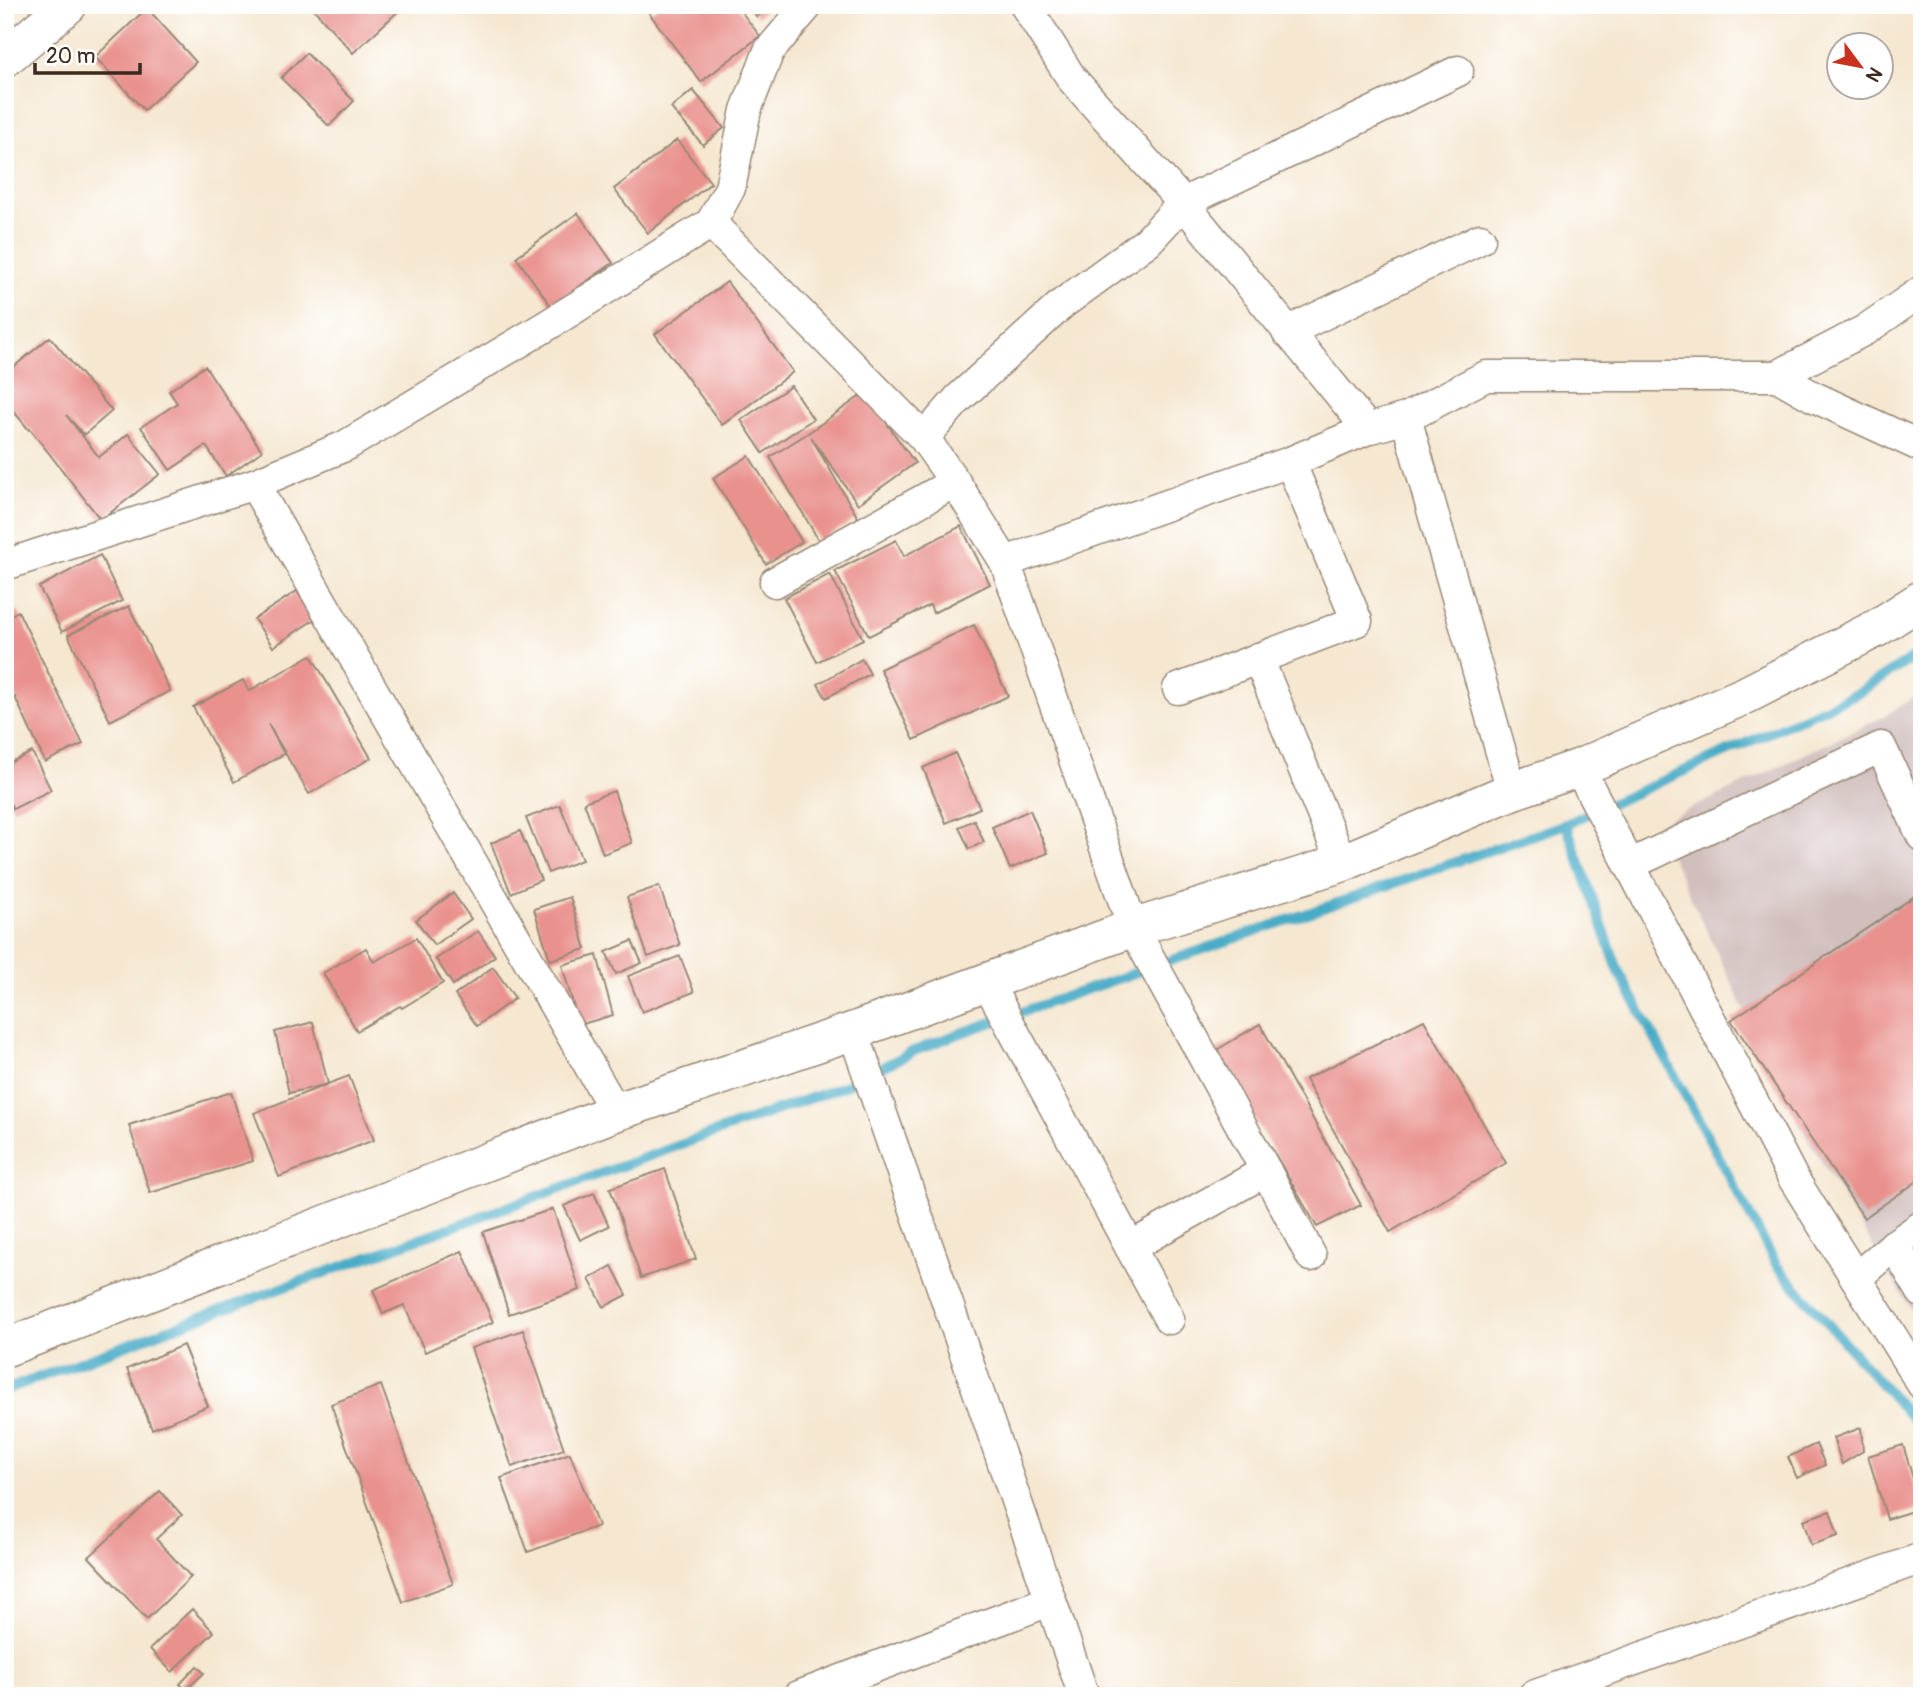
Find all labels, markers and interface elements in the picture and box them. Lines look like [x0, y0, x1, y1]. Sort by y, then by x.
scale bar [35, 32, 140, 76]
north arrow [1826, 32, 1896, 102]
text: 20 m [46, 43, 95, 70]
text: N [1860, 63, 1887, 86]

